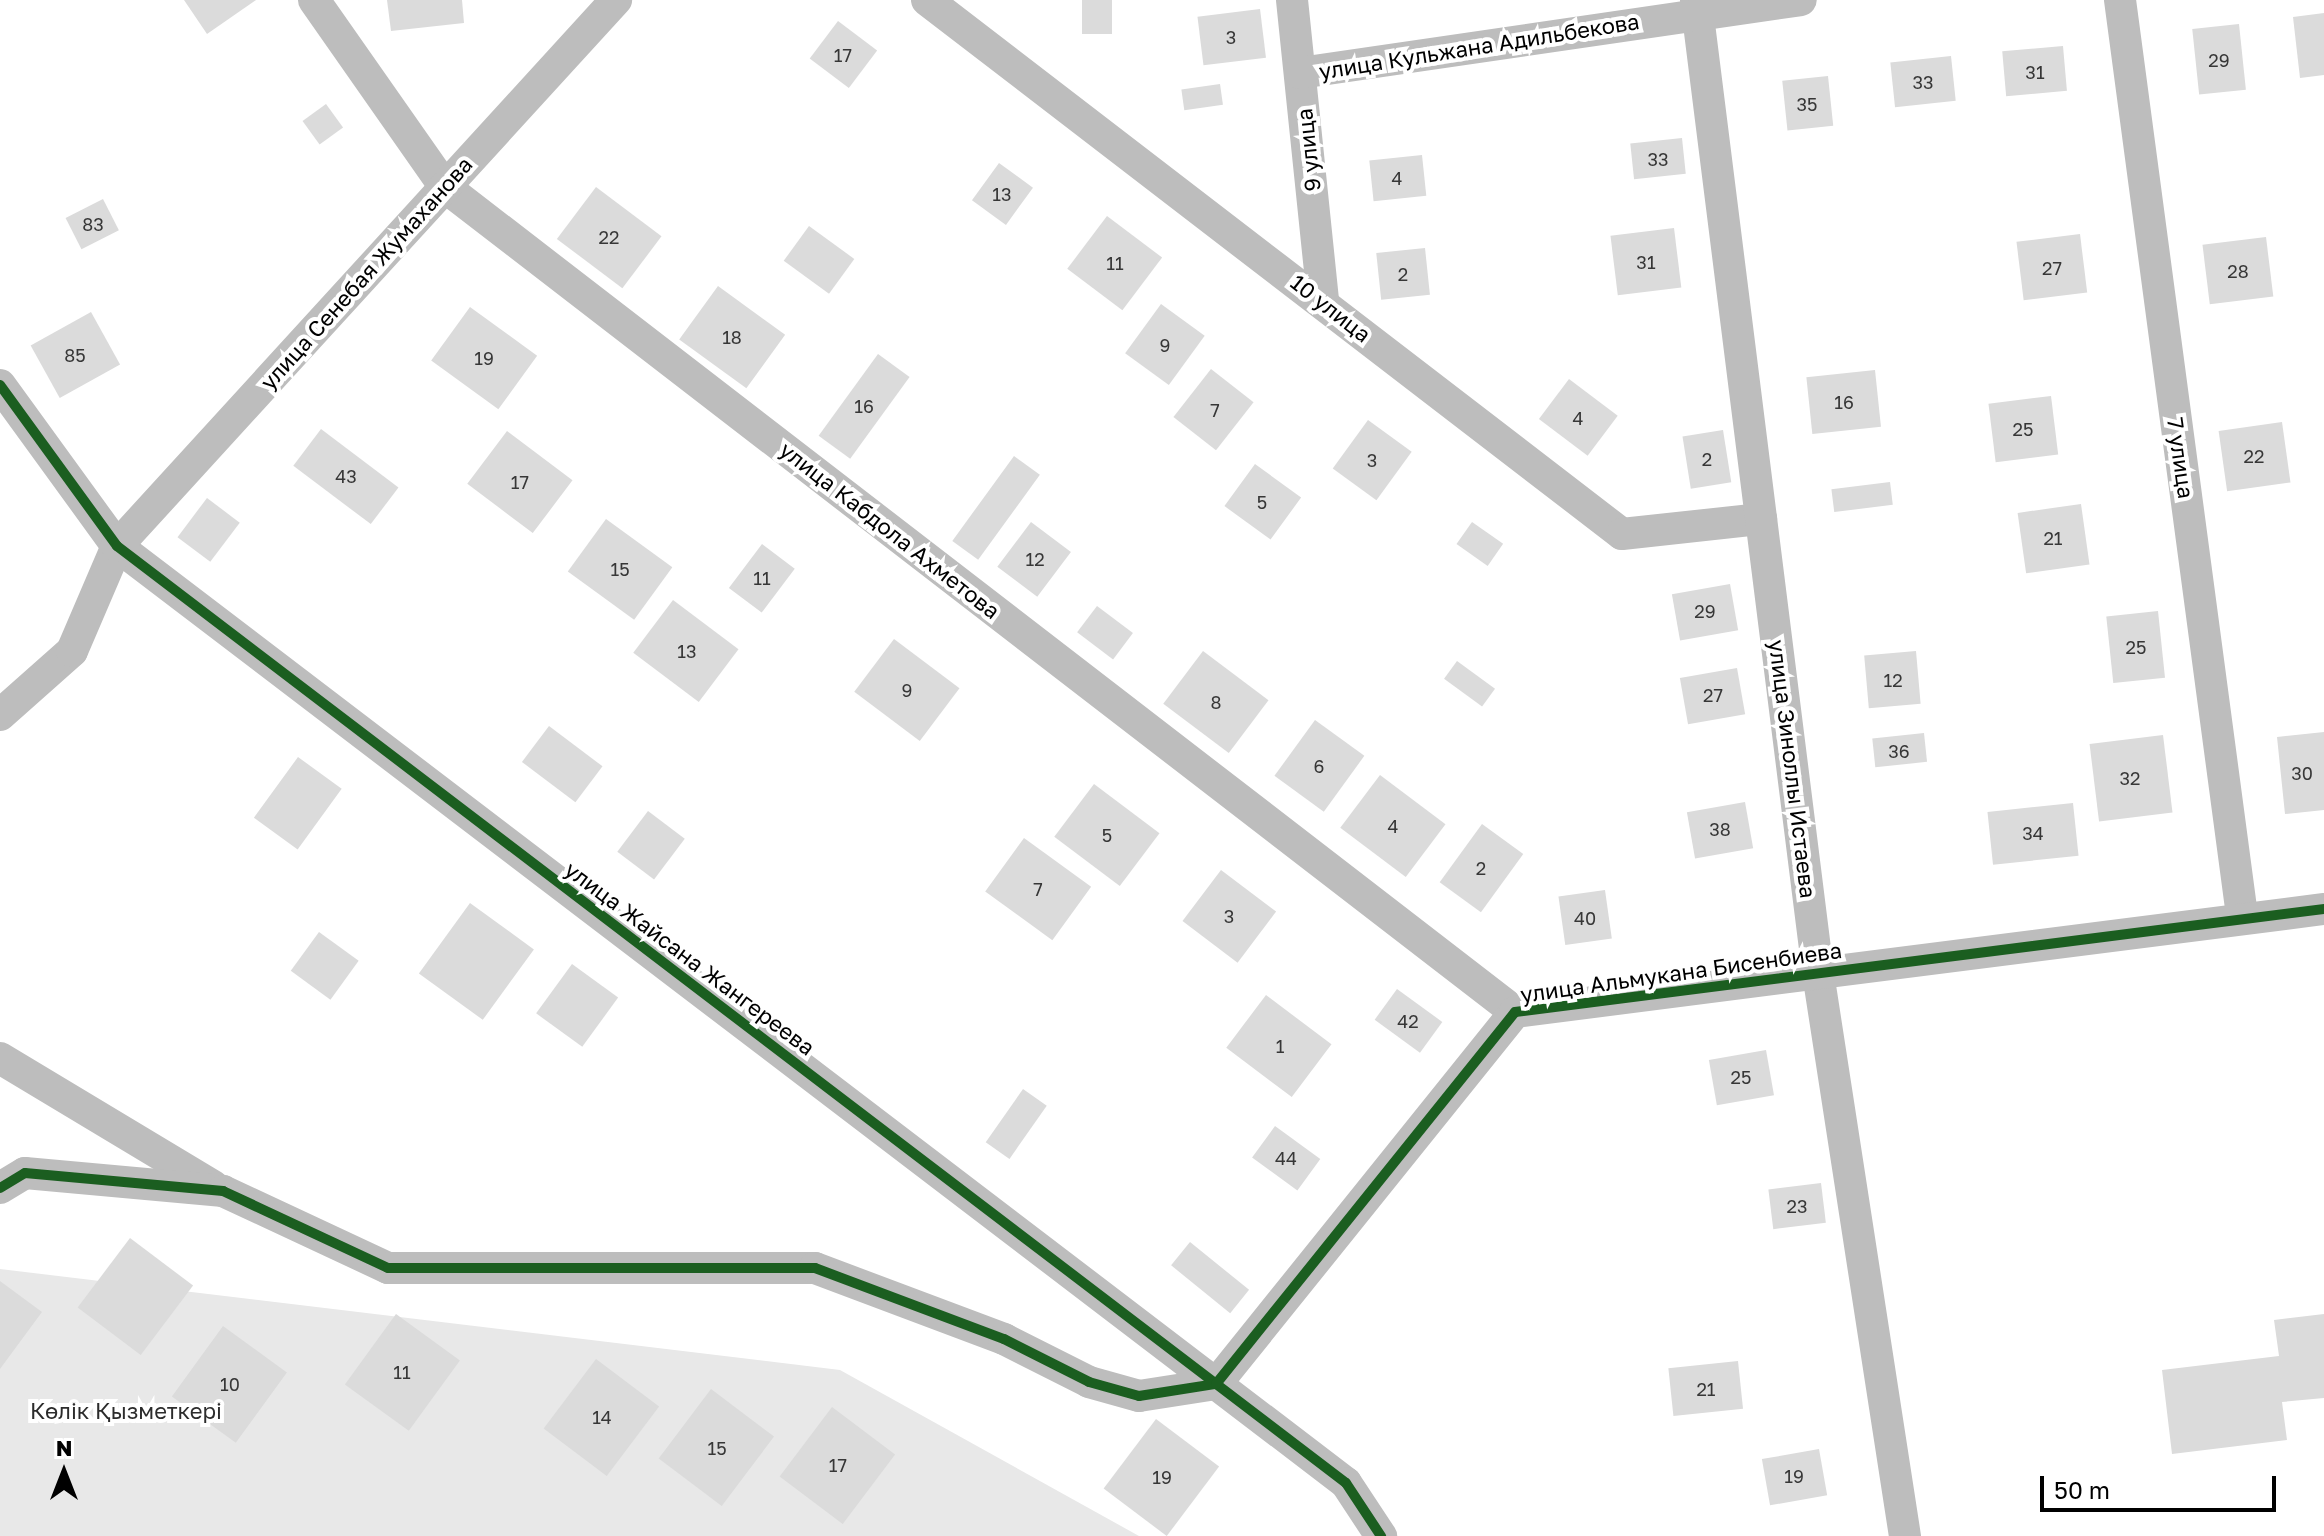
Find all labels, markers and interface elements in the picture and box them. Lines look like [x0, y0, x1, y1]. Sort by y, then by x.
street label: улица Кульжана Адильбекова [1317, 8, 1641, 84]
house number: 3 [1226, 26, 1236, 48]
house number: 17 [834, 44, 852, 66]
house number: 29 [2208, 49, 2230, 71]
house number: 31 [2025, 61, 2045, 83]
house number: 33 [1912, 71, 1934, 93]
house number: 35 [1797, 93, 1817, 115]
street label: 9 улица [1291, 107, 1325, 193]
house number: 33 [1647, 148, 1669, 170]
street label: улица Сенебая Жумаханова [254, 151, 478, 395]
house number: 4 [1392, 167, 1402, 189]
house number: 13 [992, 183, 1012, 205]
house number: 83 [82, 213, 104, 235]
house number: 22 [599, 226, 619, 248]
house number: 31 [1636, 251, 1656, 273]
house number: 11 [1106, 252, 1124, 274]
house number: 27 [2042, 257, 2062, 279]
house number: 28 [2227, 260, 2249, 282]
house number: 2 [1398, 263, 1408, 285]
street label: 10 улица [1286, 269, 1376, 347]
house number: 18 [722, 326, 742, 348]
house number: 9 [1160, 334, 1170, 356]
house number: 85 [64, 344, 86, 366]
house number: 19 [474, 347, 494, 369]
house number: 16 [1834, 391, 1854, 413]
house number: 16 [854, 395, 874, 417]
house number: 7 [1210, 399, 1220, 421]
house number: 4 [1573, 407, 1583, 429]
street label: 7 улица [2162, 416, 2200, 500]
house number: 25 [2013, 418, 2033, 440]
street label: улица Кабдола Ахметова [775, 436, 1005, 624]
house number: 22 [2244, 445, 2264, 467]
house number: 2 [1702, 448, 1712, 470]
house number: 3 [1367, 449, 1377, 471]
house number: 43 [335, 465, 357, 487]
house number: 17 [511, 471, 529, 493]
house number: 5 [1257, 491, 1267, 513]
house number: 21 [2043, 527, 2063, 549]
house number: 12 [1025, 548, 1045, 570]
house number: 15 [610, 558, 630, 580]
house number: 11 [753, 567, 771, 589]
house number: 29 [1694, 600, 1716, 622]
house number: 25 [2126, 636, 2146, 658]
street label: улица Зиноллы Истаева [1764, 638, 1822, 900]
house number: 13 [677, 640, 697, 662]
house number: 12 [1883, 669, 1903, 691]
house number: 9 [902, 679, 912, 701]
house number: 27 [1703, 684, 1723, 706]
house number: 8 [1211, 691, 1221, 713]
house number: 36 [1888, 740, 1910, 762]
house number: 6 [1314, 755, 1324, 777]
house number: 30 [2291, 762, 2313, 784]
house number: 32 [2120, 767, 2140, 789]
house number: 4 [1388, 815, 1398, 837]
house number: 38 [1709, 818, 1731, 840]
house number: 34 [2022, 822, 2044, 844]
house number: 5 [1102, 824, 1112, 846]
street label: улица Жайсана Жангереева [560, 855, 820, 1061]
house number: 2 [1476, 857, 1486, 879]
house number: 7 [1033, 878, 1043, 900]
house number: 3 [1224, 905, 1234, 927]
house number: 40 [1574, 907, 1596, 929]
street label: улица Альмукана Бисенбиева [1519, 936, 1843, 1008]
house number: 42 [1397, 1010, 1419, 1032]
house number: 1 [1276, 1035, 1284, 1057]
house number: 25 [1731, 1066, 1751, 1088]
house number: 44 [1275, 1147, 1297, 1169]
house number: 23 [1787, 1195, 1807, 1217]
house number: 11 [393, 1361, 411, 1383]
house number: 10 [220, 1373, 240, 1395]
house number: 21 [1696, 1378, 1716, 1400]
park label: Көлік Қызметкері [30, 1398, 222, 1424]
house number: 14 [592, 1406, 612, 1428]
north arrow [24, 1432, 104, 1512]
text: N [56, 1434, 72, 1461]
house number: 15 [707, 1437, 727, 1459]
house number: 17 [829, 1454, 847, 1476]
scale bar [2044, 1460, 2280, 1510]
house number: 19 [1784, 1465, 1804, 1487]
house number: 19 [1152, 1466, 1172, 1488]
text: 50 m [2054, 1475, 2110, 1504]

